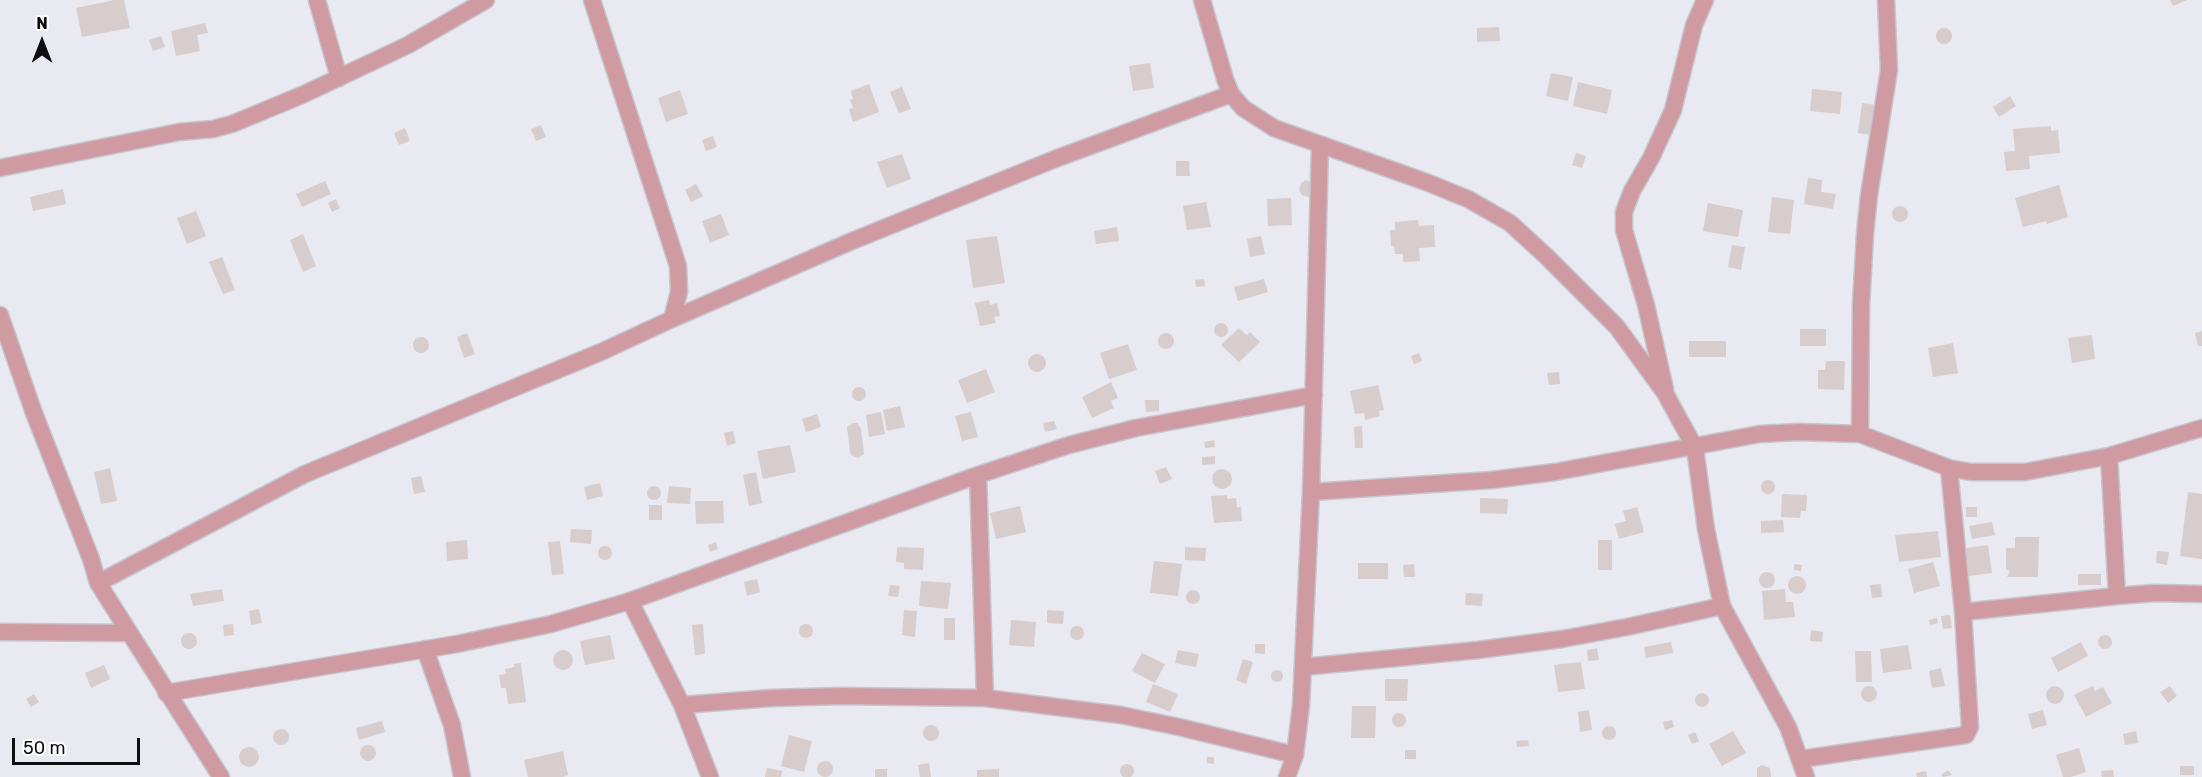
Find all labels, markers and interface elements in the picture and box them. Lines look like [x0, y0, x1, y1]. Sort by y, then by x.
north arrow [12, 12, 72, 72]
text: N [36, 14, 48, 33]
scale bar [15, 726, 142, 764]
text: 50 m [23, 737, 66, 759]

